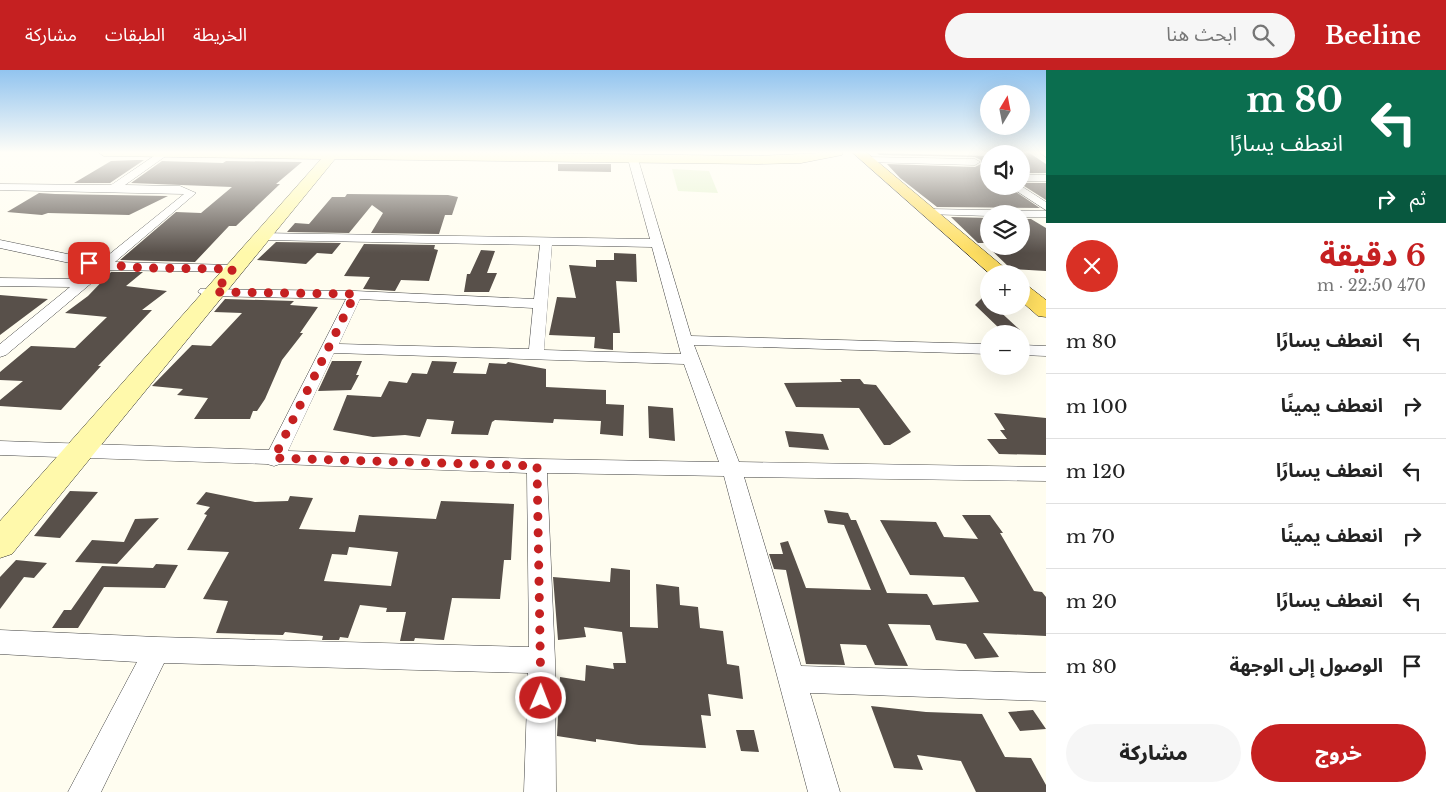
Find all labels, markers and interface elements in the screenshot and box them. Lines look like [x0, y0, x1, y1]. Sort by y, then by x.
search box [945, 13, 1295, 58]
icon: search [1249, 21, 1277, 49]
text: Beeline [1325, 21, 1421, 50]
text: ابحث هنا [1166, 23, 1237, 46]
text: مشاركة [25, 24, 77, 46]
text: الطبقات [105, 24, 165, 46]
text: الخريطة [193, 24, 247, 46]
text: 80 m [1246, 78, 1343, 121]
north arrow [980, 85, 1030, 135]
map controls [980, 85, 1030, 375]
icon: left [1361, 90, 1426, 155]
text: انعطف يسارًا [1230, 130, 1343, 157]
button: sound [980, 145, 1030, 195]
icon: right [1372, 185, 1400, 213]
text: ثم [1410, 187, 1426, 210]
button: layers [980, 205, 1030, 255]
text: 6 دقيقة [1319, 237, 1426, 274]
button: close [1066, 240, 1118, 292]
pin [68, 242, 110, 284]
icon: arrive [75, 249, 103, 277]
button: + [980, 265, 1030, 315]
text: 470 m · 22:50 [1317, 275, 1426, 295]
button: − [980, 325, 1030, 375]
icon: left [1398, 327, 1426, 355]
text: انعطف يسارًا [1276, 329, 1383, 352]
text: 80 m [1066, 330, 1117, 353]
icon: right [1398, 392, 1426, 420]
text: انعطف يمينًا [1281, 394, 1383, 417]
text: 100 m [1066, 395, 1127, 418]
icon: left [1398, 457, 1426, 485]
text: انعطف يسارًا [1276, 459, 1383, 482]
text: 120 m [1066, 460, 1126, 483]
icon: right [1398, 522, 1426, 550]
text: انعطف يمينًا [1281, 524, 1383, 547]
text: 70 m [1066, 525, 1115, 548]
icon: left [1398, 587, 1426, 615]
text: انعطف يسارًا [1276, 589, 1383, 612]
text: 20 m [1066, 590, 1117, 613]
icon: arrive [1398, 652, 1426, 680]
text: الوصول إلى الوجهة [1229, 654, 1383, 677]
text: 80 m [1066, 655, 1117, 678]
position arrow [514, 671, 566, 723]
button: مشاركة [1066, 724, 1241, 782]
button: خروج [1251, 724, 1426, 782]

